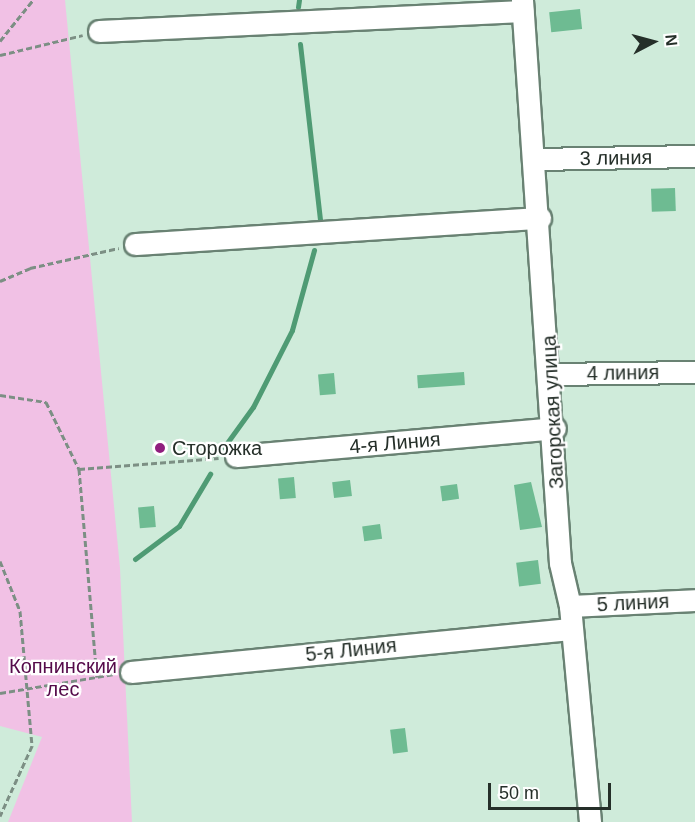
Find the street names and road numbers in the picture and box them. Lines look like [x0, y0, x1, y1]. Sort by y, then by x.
street label: 3 линия [580, 145, 652, 171]
street label: Загорская улица [537, 334, 569, 490]
street label: 4 линия [587, 360, 659, 386]
street label: 4-я Линия [348, 427, 442, 459]
street label: 5 линия [596, 589, 670, 617]
street label: 5-я Линия [304, 633, 398, 667]

